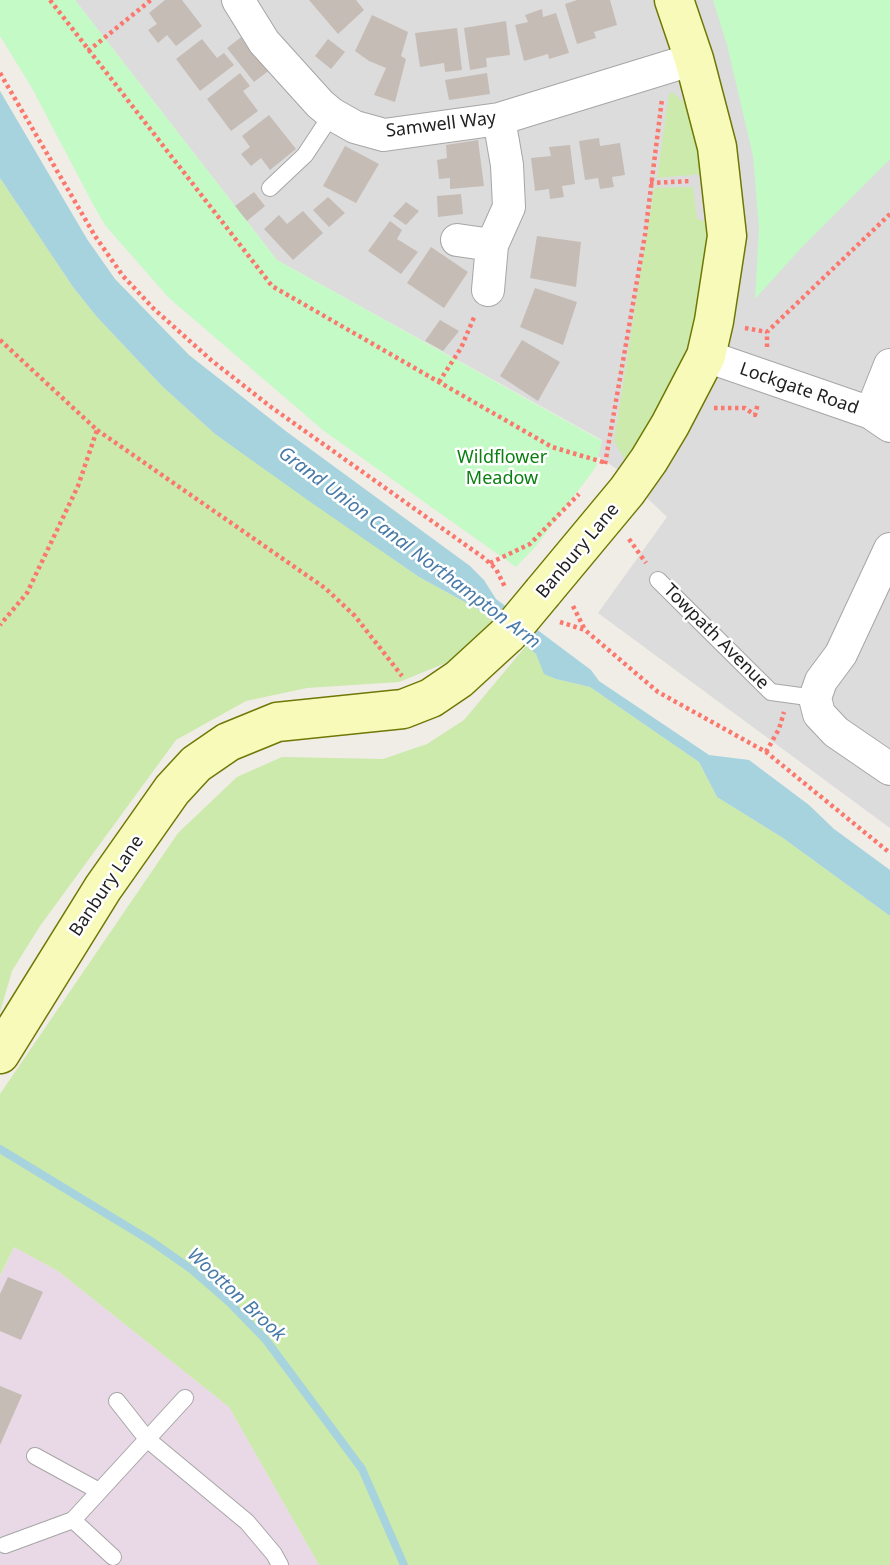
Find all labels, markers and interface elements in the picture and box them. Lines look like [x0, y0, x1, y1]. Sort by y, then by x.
street label: Samwell Way [385, 108, 497, 142]
street label: Lockgate Road [737, 359, 861, 419]
water label: Grand Union Canal Northampton Arm [274, 442, 544, 654]
park label: Wildflower Meadow [457, 447, 547, 490]
street label: Banbury Lane [532, 499, 624, 603]
street label: Towpath Avenue [659, 580, 773, 694]
street label: Banbury Lane [65, 831, 149, 941]
water label: Wootton Brook [182, 1244, 290, 1346]

